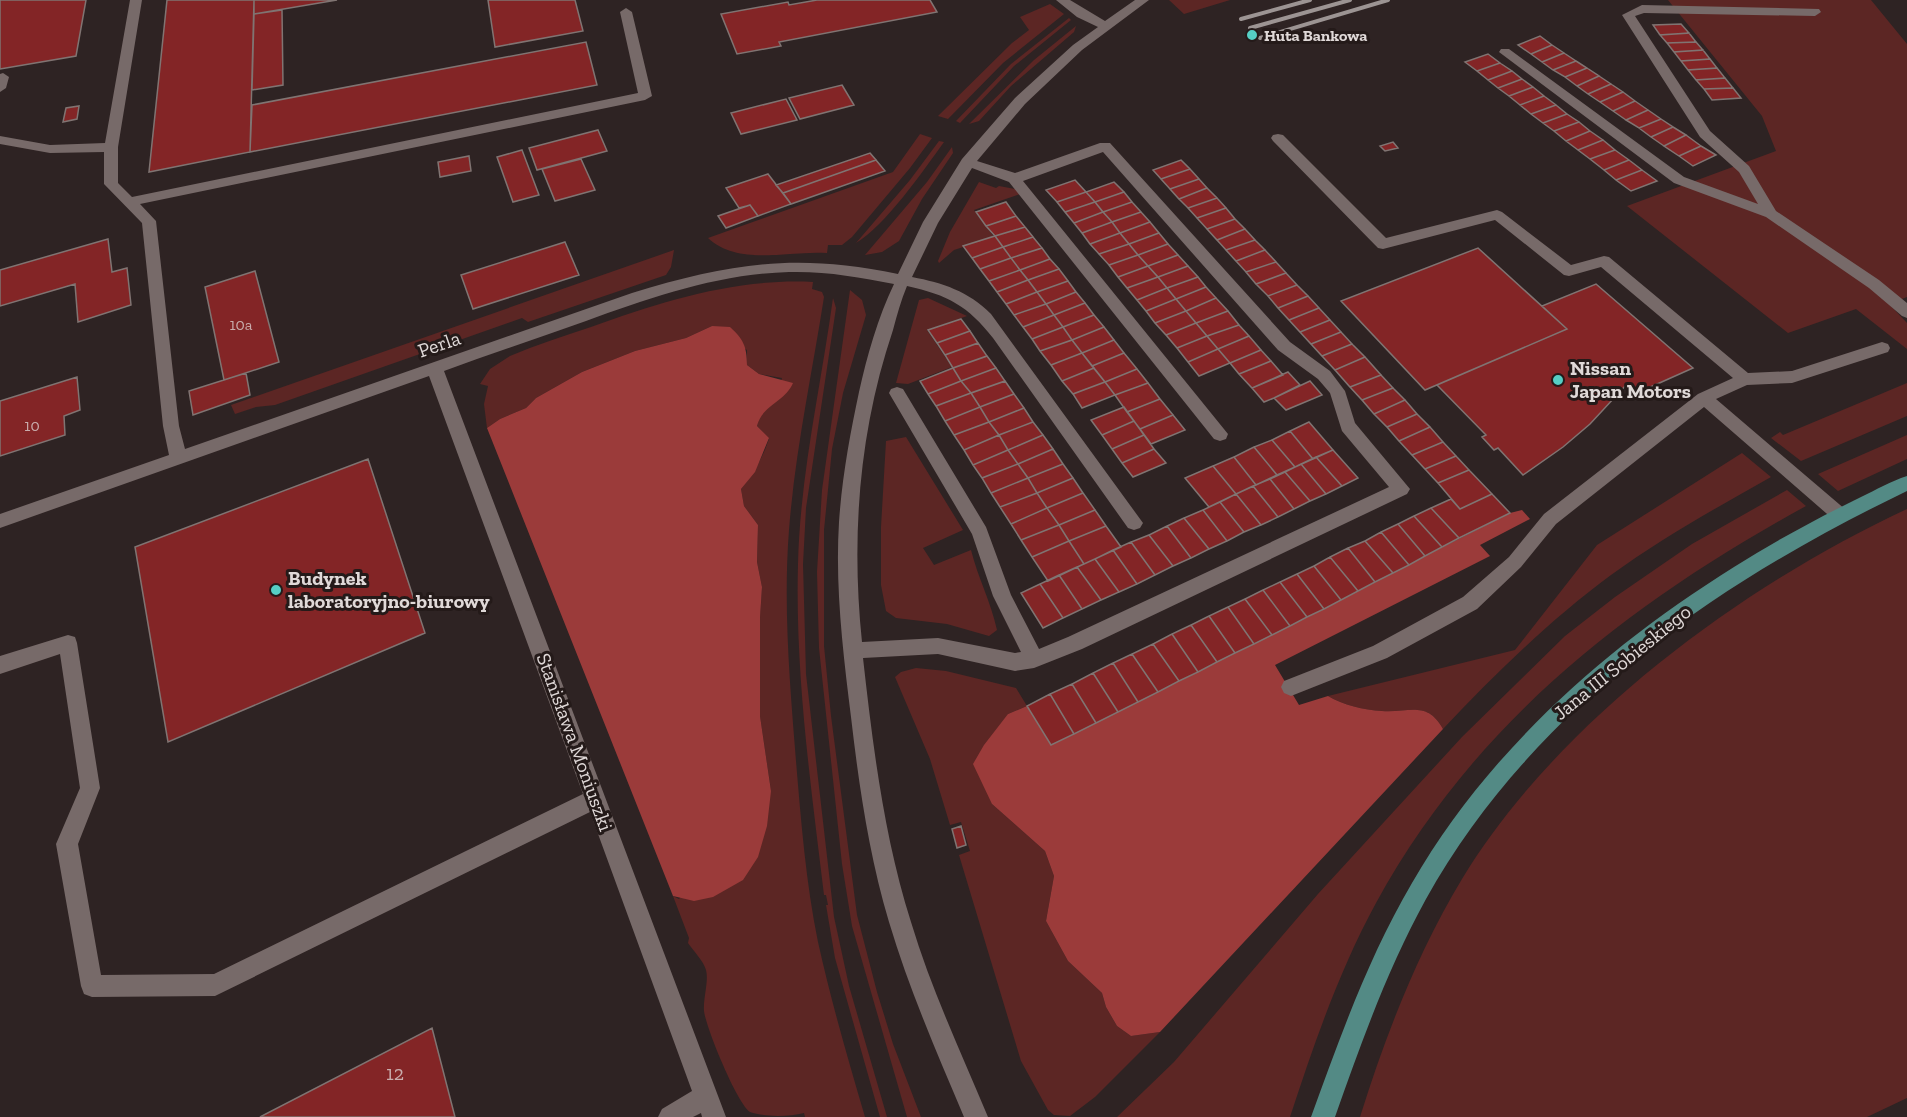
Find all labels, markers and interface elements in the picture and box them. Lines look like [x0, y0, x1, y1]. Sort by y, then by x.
place label: Huta Bankowa [1264, 26, 1367, 45]
marker: Huta Bankowa [1245, 28, 1259, 42]
house number: 10a [229, 315, 253, 334]
street label: Perla [414, 325, 464, 362]
place label: Nissan Japan Motors [1570, 356, 1691, 403]
marker: Nissan Japan Motors [1551, 373, 1565, 387]
house number: 10 [24, 416, 40, 435]
place label: Budynek laboratoryjno-biurowy [288, 566, 490, 613]
marker: Budynek laboratoryjno-biurowy [269, 583, 283, 597]
street label: Jana III Sobieskiego [1548, 599, 1696, 725]
street label: Stanisława Moniuszki [532, 650, 618, 835]
house number: 12 [386, 1061, 404, 1085]

